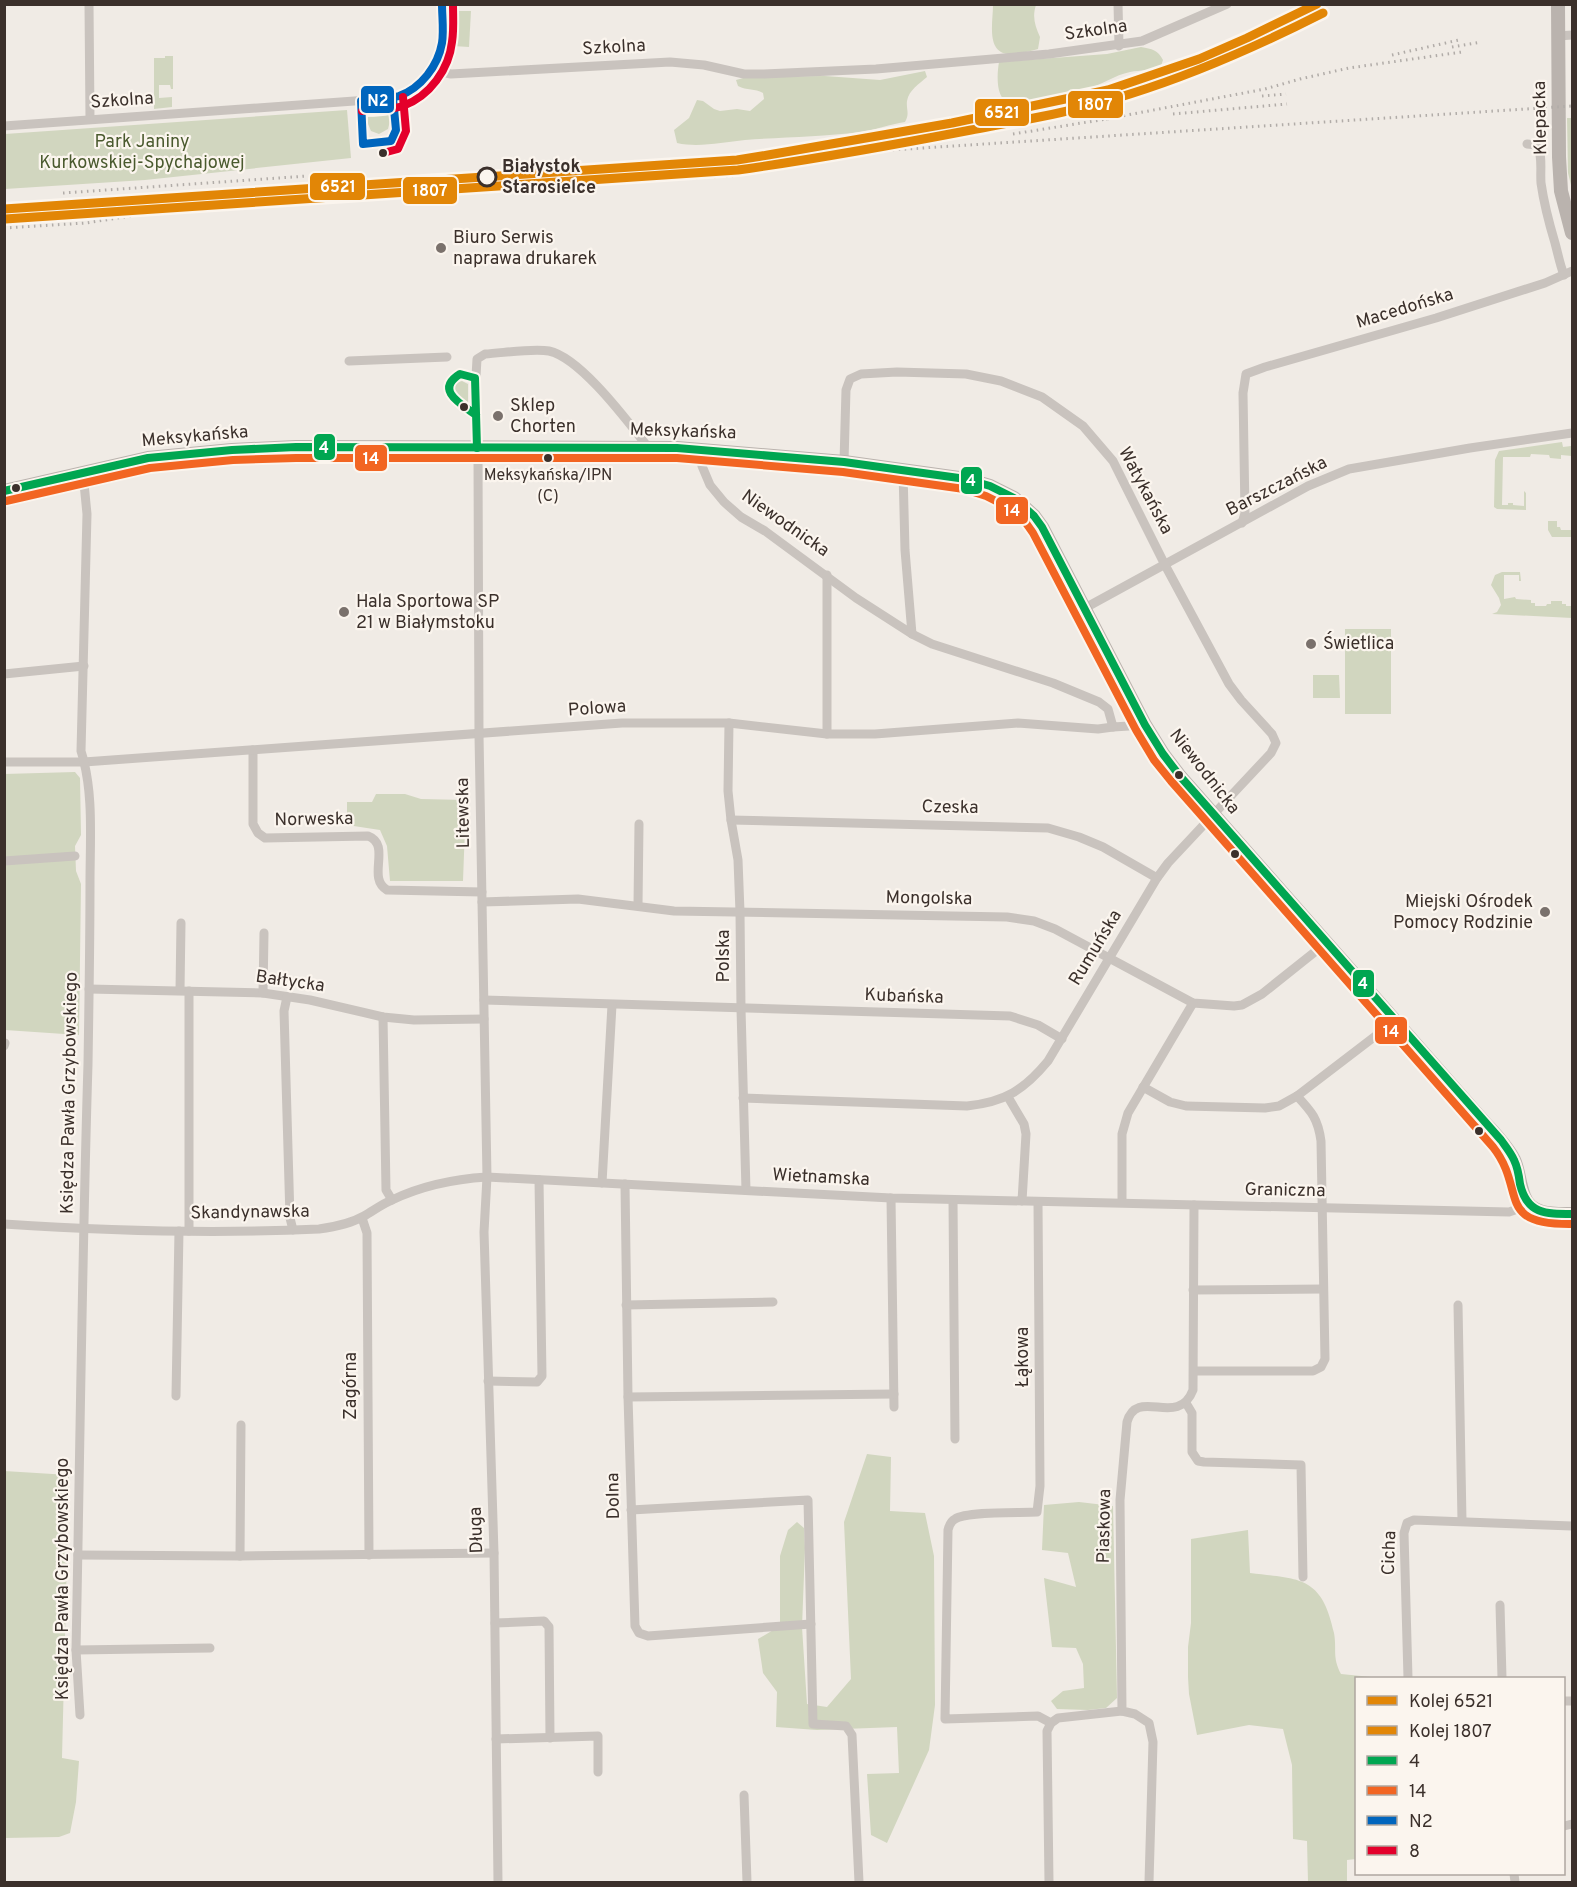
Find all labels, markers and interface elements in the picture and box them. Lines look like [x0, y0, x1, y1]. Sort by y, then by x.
street label: Szkolna [1063, 15, 1129, 47]
street label: Szkolna [582, 35, 646, 61]
street label: Klepacka [1529, 81, 1553, 155]
line badge: N2 [360, 85, 395, 114]
street label: Szkolna [90, 87, 154, 115]
line badge: 1807 [1067, 90, 1124, 119]
text: N2 [367, 92, 389, 112]
text: 1807 [1077, 96, 1113, 116]
line badge: 6521 [974, 98, 1030, 127]
text: 6521 [984, 104, 1020, 124]
park label: Park Janiny Kurkowskiej-Spychajowej [39, 131, 245, 175]
unlabelled marker [377, 147, 389, 159]
place label: Białystok Starosielce [502, 156, 596, 200]
marker: Białystok Starosielce [477, 167, 497, 187]
line badge: 6521 [309, 172, 366, 201]
line badge: 1807 [402, 176, 458, 205]
text: 6521 [320, 178, 356, 198]
text: 1807 [412, 182, 448, 202]
place label: Biuro Serwis naprawa drukarek [453, 227, 597, 271]
marker: Biuro Serwis naprawa drukarek [434, 241, 448, 255]
street label: Macedońska [1354, 283, 1456, 335]
place label: Sklep Chorten [510, 395, 576, 439]
unlabelled marker [458, 401, 470, 413]
marker: Sklep Chorten [491, 409, 505, 423]
street label: Meksykańska [629, 419, 737, 445]
street label: Meksykańska [141, 421, 249, 453]
line badge: 4 [313, 433, 336, 461]
text: 4 [319, 439, 329, 459]
street label: Watykańska [1112, 443, 1178, 539]
line badge: 14 [354, 444, 388, 472]
text: 14 [363, 450, 379, 470]
marker: Meksykańska/IPN (C) [542, 452, 554, 464]
street label: Barszczańska [1223, 452, 1331, 522]
place label: Meksykańska/IPN (C) [484, 466, 612, 507]
line badge: 4 [960, 466, 983, 495]
text: 4 [966, 472, 976, 492]
unlabelled marker [10, 482, 22, 494]
street label: Niewodnicka [737, 485, 833, 563]
line badge: 14 [995, 496, 1029, 525]
text: 14 [1004, 502, 1020, 522]
place label: Hala Sportowa SP 21 w Białymstoku [356, 591, 499, 635]
marker: Hala Sportowa SP 21 w Białymstoku [337, 605, 351, 619]
place label: Świetlica [1323, 631, 1394, 656]
marker: Świetlica [1304, 637, 1318, 651]
street label: Polowa [567, 695, 627, 723]
street label: Niewodnicka [1163, 725, 1245, 819]
unlabelled marker [1173, 769, 1185, 781]
street label: Litewska [452, 778, 476, 848]
street label: Czeska [921, 796, 979, 820]
street label: Norweska [274, 808, 354, 832]
unlabelled marker [1229, 848, 1241, 860]
street label: Mongolska [885, 887, 973, 911]
place label: Miejski Ośrodek Pomocy Rodzinie [1393, 891, 1533, 935]
marker: Miejski Ośrodek Pomocy Rodzinie [1538, 905, 1552, 919]
street label: Rumuńska [1064, 906, 1128, 990]
street label: Polska [713, 929, 736, 983]
street label: Bałtycka [254, 966, 326, 998]
line badge: 4 [1352, 969, 1375, 998]
street label: Księdza Pawła Grzybowskiego [56, 972, 84, 1214]
text: 4 [1358, 975, 1368, 995]
street label: Kubańska [864, 984, 944, 1010]
line badge: 14 [1374, 1016, 1408, 1045]
text: 14 [1383, 1023, 1399, 1043]
unlabelled marker [1473, 1125, 1485, 1137]
street label: Wietnamska [772, 1164, 870, 1192]
street label: Graniczna [1244, 1179, 1326, 1203]
street label: Skandynawska [190, 1200, 310, 1226]
street label: Łąkowa [1012, 1327, 1035, 1387]
street label: Zagórna [340, 1352, 363, 1420]
street label: Księdza Pawła Grzybowskiego [52, 1458, 75, 1700]
street label: Dolna [602, 1473, 626, 1519]
street label: Piaskowa [1093, 1488, 1117, 1564]
street label: Długa [465, 1506, 489, 1554]
street label: Cicha [1378, 1530, 1402, 1576]
legend [1355, 1677, 1565, 1875]
text: Kolej 6521 [1409, 1691, 1493, 1714]
text: Kolej 1807 [1409, 1721, 1492, 1744]
text: 4 [1409, 1751, 1420, 1774]
text: 14 [1409, 1781, 1427, 1804]
text: N2 [1409, 1811, 1433, 1834]
text: 8 [1409, 1841, 1420, 1864]

